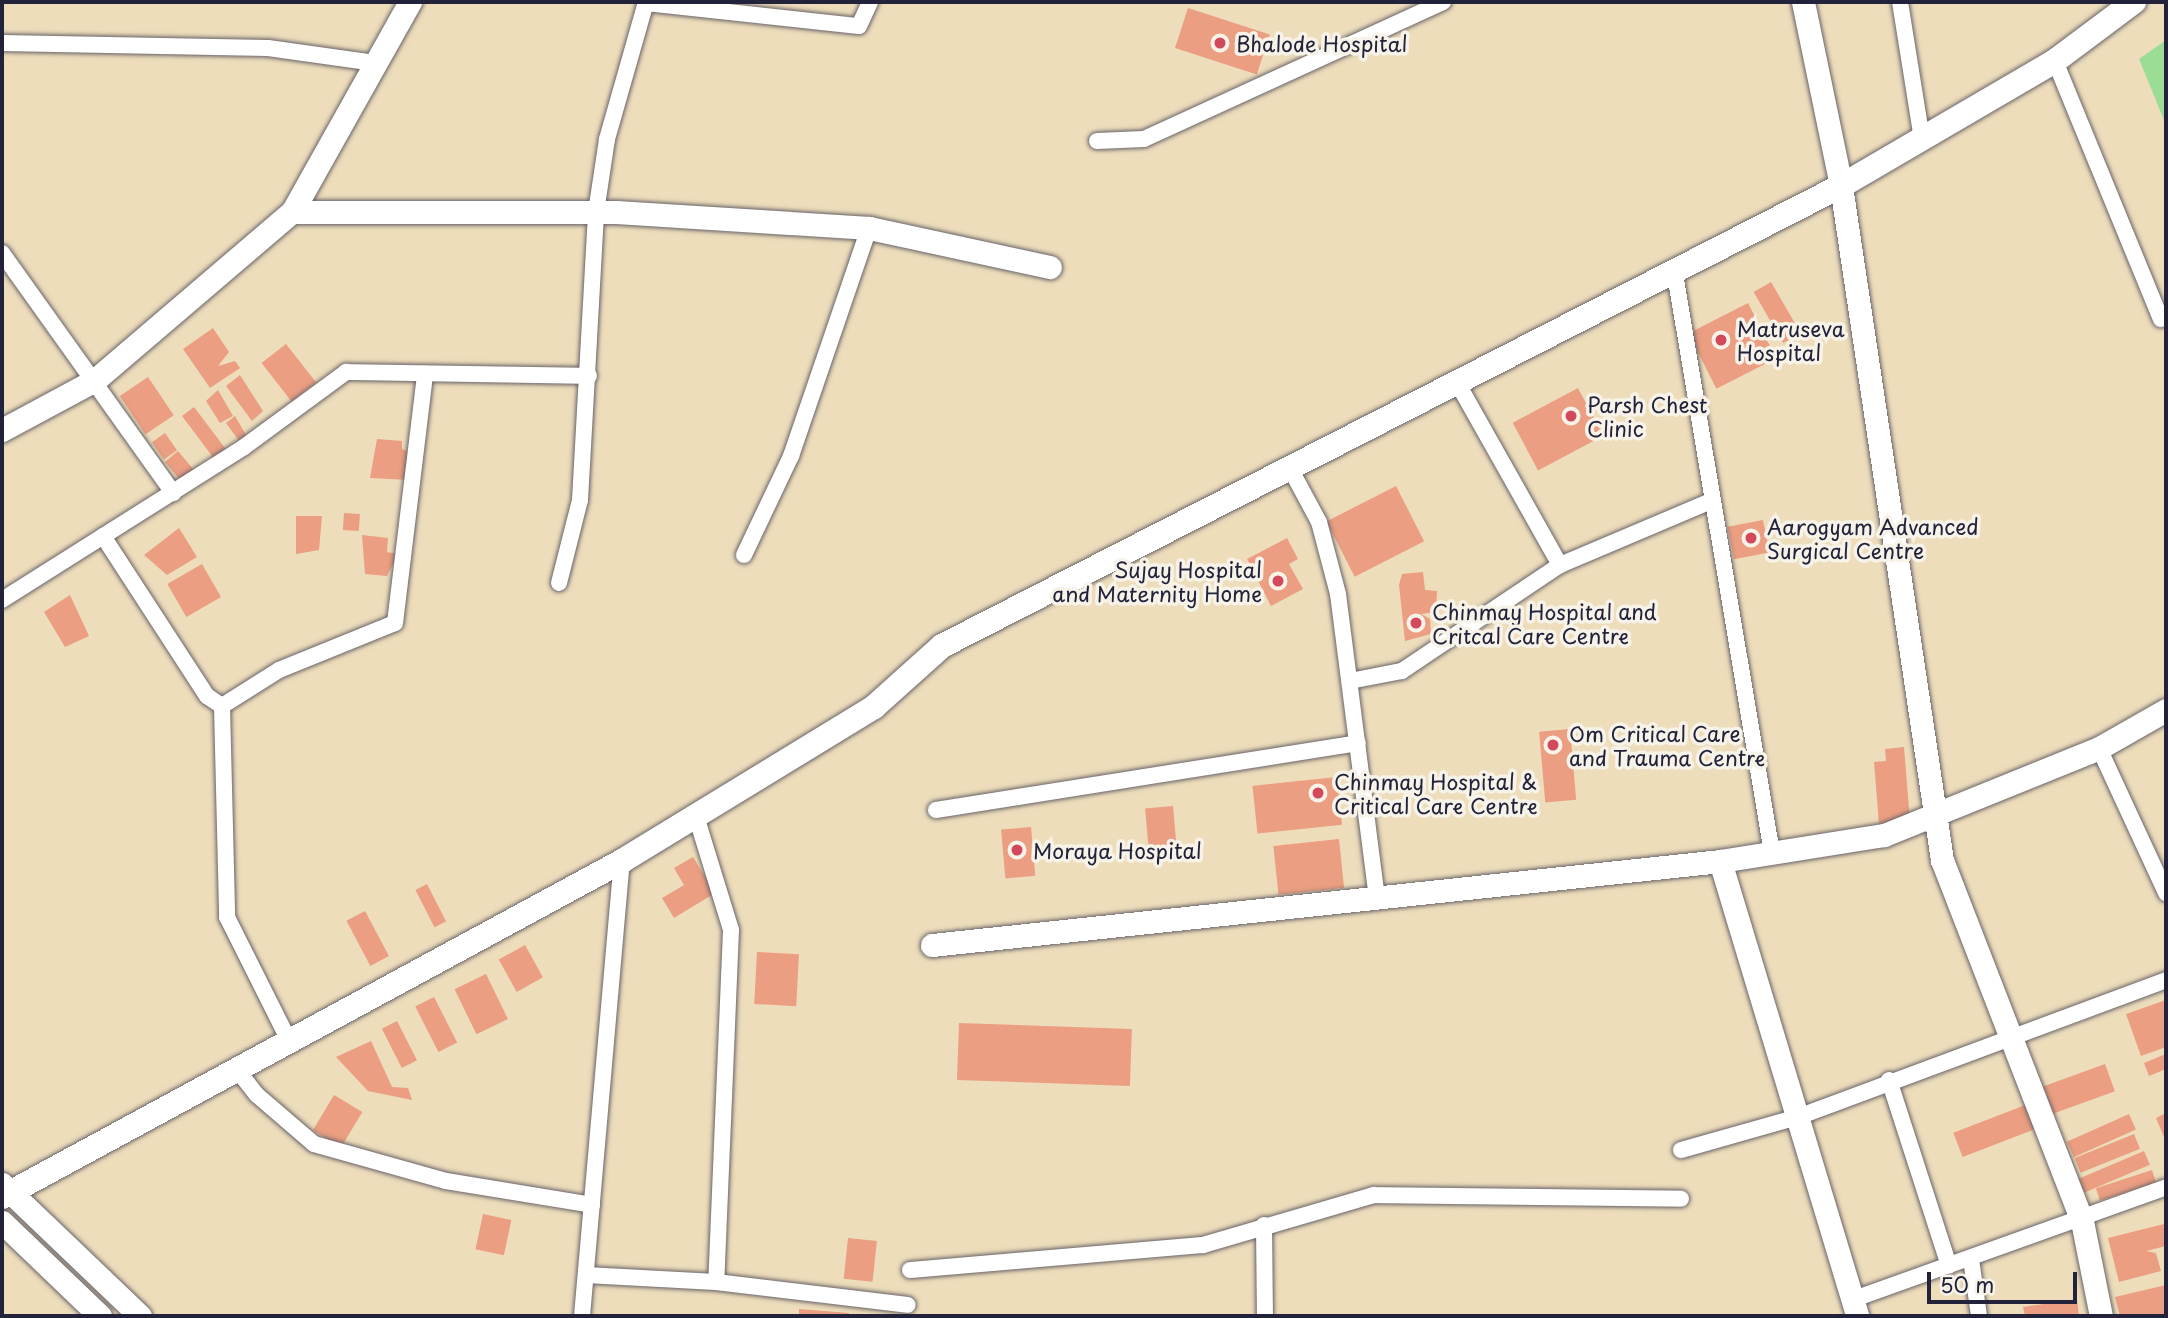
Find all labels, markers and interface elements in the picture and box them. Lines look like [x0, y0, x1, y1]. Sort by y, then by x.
place label: Bhalode Hospital [1236, 30, 1407, 56]
marker: Bhalode Hospital [1210, 33, 1230, 53]
place label: Matruseva Hospital [1737, 315, 1844, 365]
marker: Matruseva Hospital [1711, 330, 1731, 350]
place label: Parsh Chest Clinic [1587, 391, 1708, 441]
marker: Parsh Chest Clinic [1561, 406, 1581, 426]
place label: Aarogyam Advanced Surgical Centre [1767, 513, 1981, 563]
marker: Aarogyam Advanced Surgical Centre [1741, 528, 1761, 548]
place label: Sujay Hospital and Maternity Home [1050, 556, 1262, 606]
marker: Sujay Hospital and Maternity Home [1268, 571, 1288, 591]
place label: Chinmay Hospital and Critcal Care Centre [1432, 598, 1659, 648]
marker: Chinmay Hospital and Critcal Care Centre [1406, 613, 1426, 633]
place label: Om Critical Care and Trauma Centre [1569, 720, 1770, 770]
marker: Om Critical Care and Trauma Centre [1543, 735, 1563, 755]
place label: Chinmay Hospital & Critical Care Centre [1334, 768, 1541, 818]
marker: Chinmay Hospital & Critical Care Centre [1308, 783, 1328, 803]
place label: Moraya Hospital [1033, 837, 1203, 863]
marker: Moraya Hospital [1007, 840, 1027, 860]
scale bar [1930, 1258, 2080, 1302]
text: 50 m [1940, 1268, 1994, 1300]

